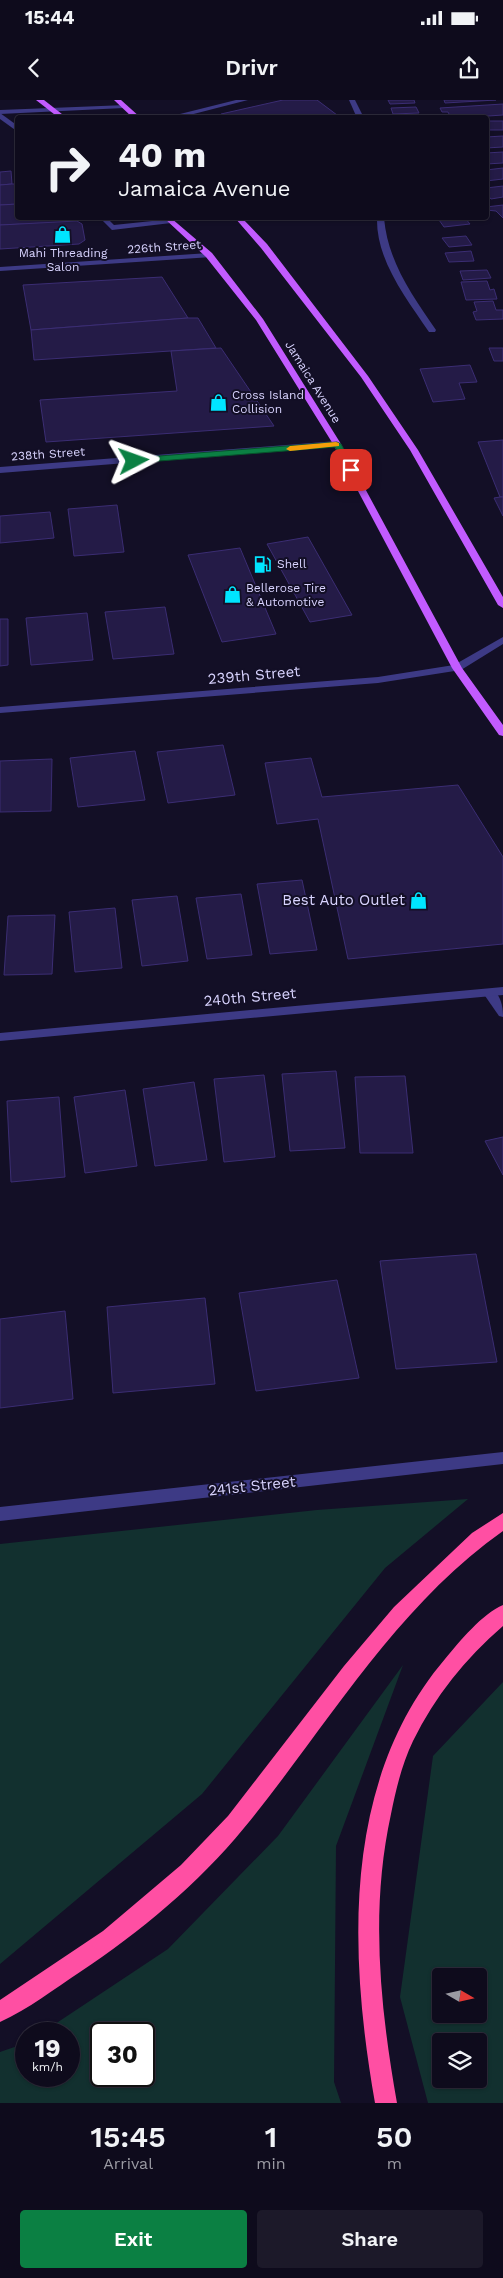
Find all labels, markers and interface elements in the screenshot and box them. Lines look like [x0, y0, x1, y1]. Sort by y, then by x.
text: 15:44 [25, 6, 75, 29]
icon: back [20, 54, 48, 82]
icon: share [455, 54, 483, 82]
text: Drivr [225, 55, 278, 80]
text: 40 m [118, 134, 206, 176]
icon: right [35, 135, 100, 200]
text: Jamaica Avenue [118, 176, 290, 201]
shop icon: Mahi Threading Salon [53, 224, 73, 244]
street label: 226th Street [127, 237, 201, 257]
place label: Mahi Threading Salon [19, 246, 108, 274]
street label: Jamaica Avenue [282, 338, 344, 426]
place label: Cross Island Collision [232, 388, 304, 416]
shop icon: Cross Island Collision [208, 392, 228, 412]
position arrow [107, 434, 159, 486]
street label: 238th Street [11, 444, 85, 464]
pin [330, 449, 372, 491]
icon: arrive [337, 456, 365, 484]
fuel station icon: Shell [253, 554, 273, 574]
place label: Shell [277, 557, 307, 571]
place label: Bellerose Tire & Automotive [246, 581, 326, 609]
shop icon: Bellerose Tire & Automotive [222, 585, 242, 605]
street label: 239th Street [207, 662, 302, 688]
shop icon: Best Auto Outlet [409, 890, 429, 910]
place label: Best Auto Outlet [282, 891, 406, 909]
street label: 240th Street [203, 984, 298, 1010]
street label: 241st Street [208, 1472, 297, 1500]
north arrow [432, 1968, 488, 2022]
map controls [432, 1968, 487, 2088]
speed limit sign: 30 [90, 2022, 155, 2087]
button: layers [432, 2033, 487, 2088]
text: 19 [34, 2034, 61, 2063]
text: km/h [32, 2060, 63, 2074]
text: 15:45 [90, 2119, 166, 2154]
text: 1 [265, 2119, 277, 2154]
text: 50 [376, 2119, 413, 2154]
text: Arrival [103, 2154, 153, 2173]
text: min [256, 2154, 286, 2173]
text: m [387, 2154, 402, 2173]
button: Exit [20, 2210, 247, 2268]
button: Share [257, 2210, 483, 2268]

